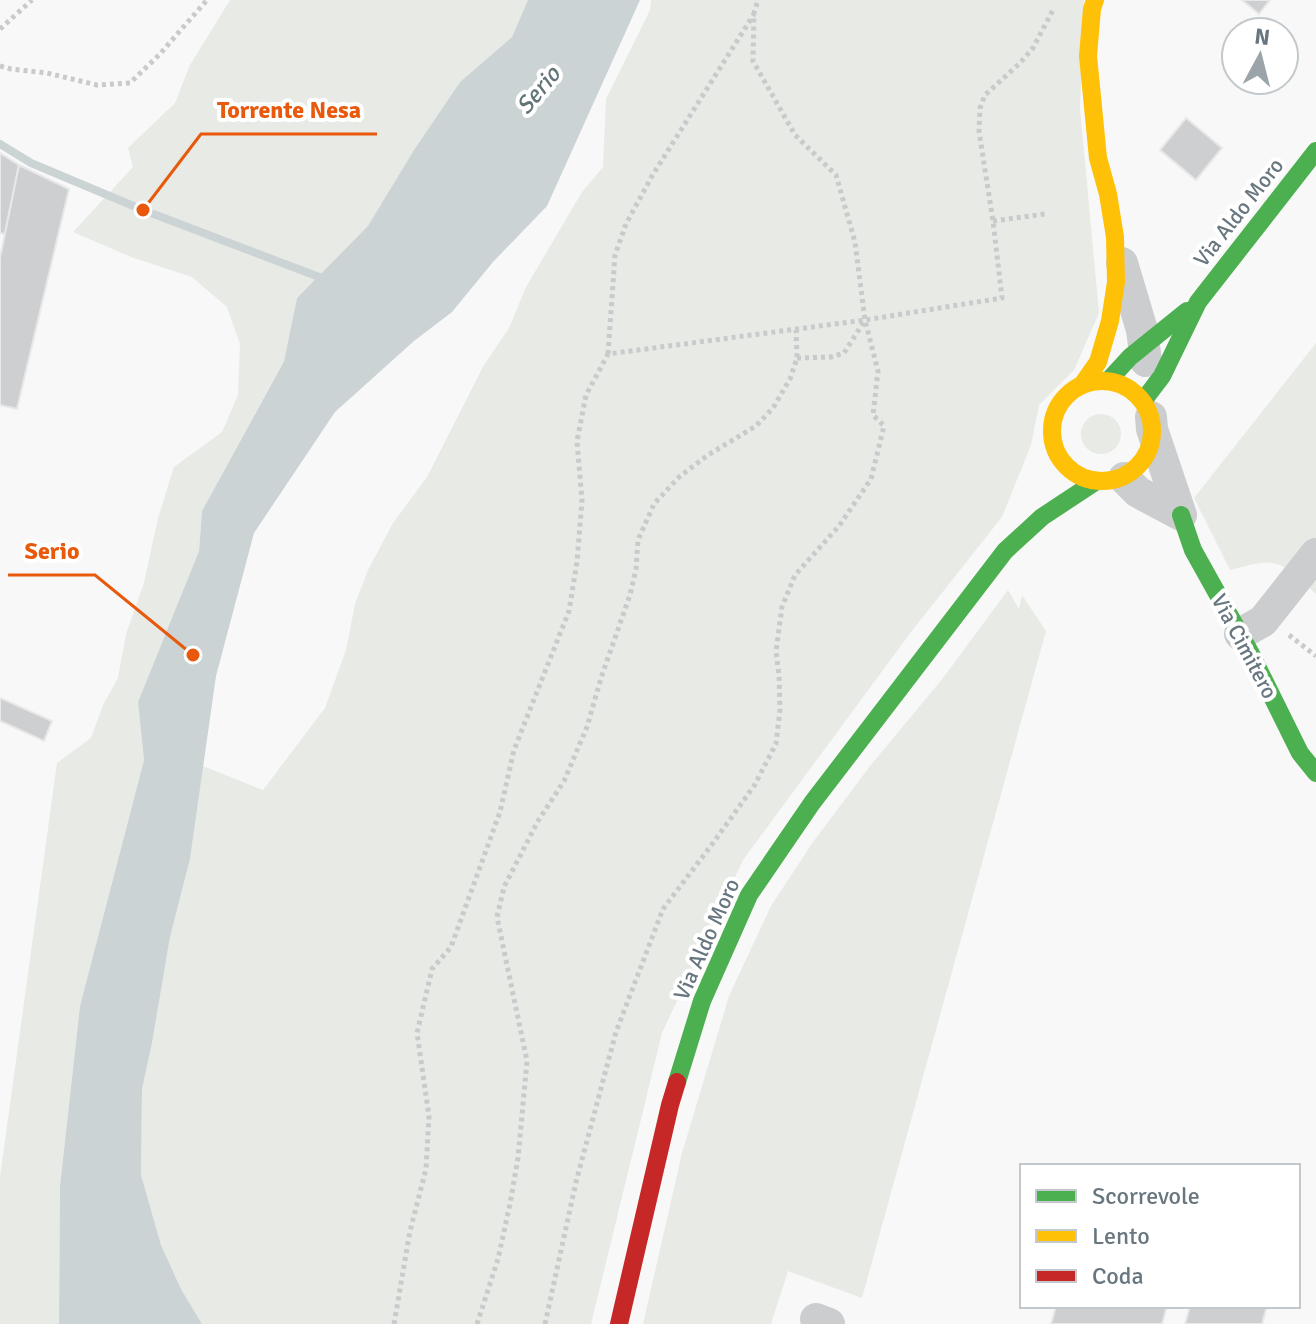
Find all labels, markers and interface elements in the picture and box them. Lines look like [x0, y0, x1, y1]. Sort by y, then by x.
north arrow [1220, 16, 1300, 96]
text: N [1253, 22, 1272, 51]
water label: Serio [509, 59, 568, 120]
callout: Torrente Nesa [201, 86, 377, 134]
text: Torrente Nesa [217, 95, 361, 125]
street label: Via Aldo Moro [1188, 153, 1289, 272]
callout: Serio [8, 527, 95, 575]
text: Serio [25, 536, 79, 566]
street label: Via Cimitero [1206, 589, 1283, 703]
street label: Via Aldo Moro [668, 874, 745, 1004]
legend [1020, 1164, 1300, 1308]
text: Scorrevole [1092, 1181, 1200, 1211]
text: Lento [1092, 1221, 1150, 1251]
text: Coda [1092, 1261, 1144, 1291]

